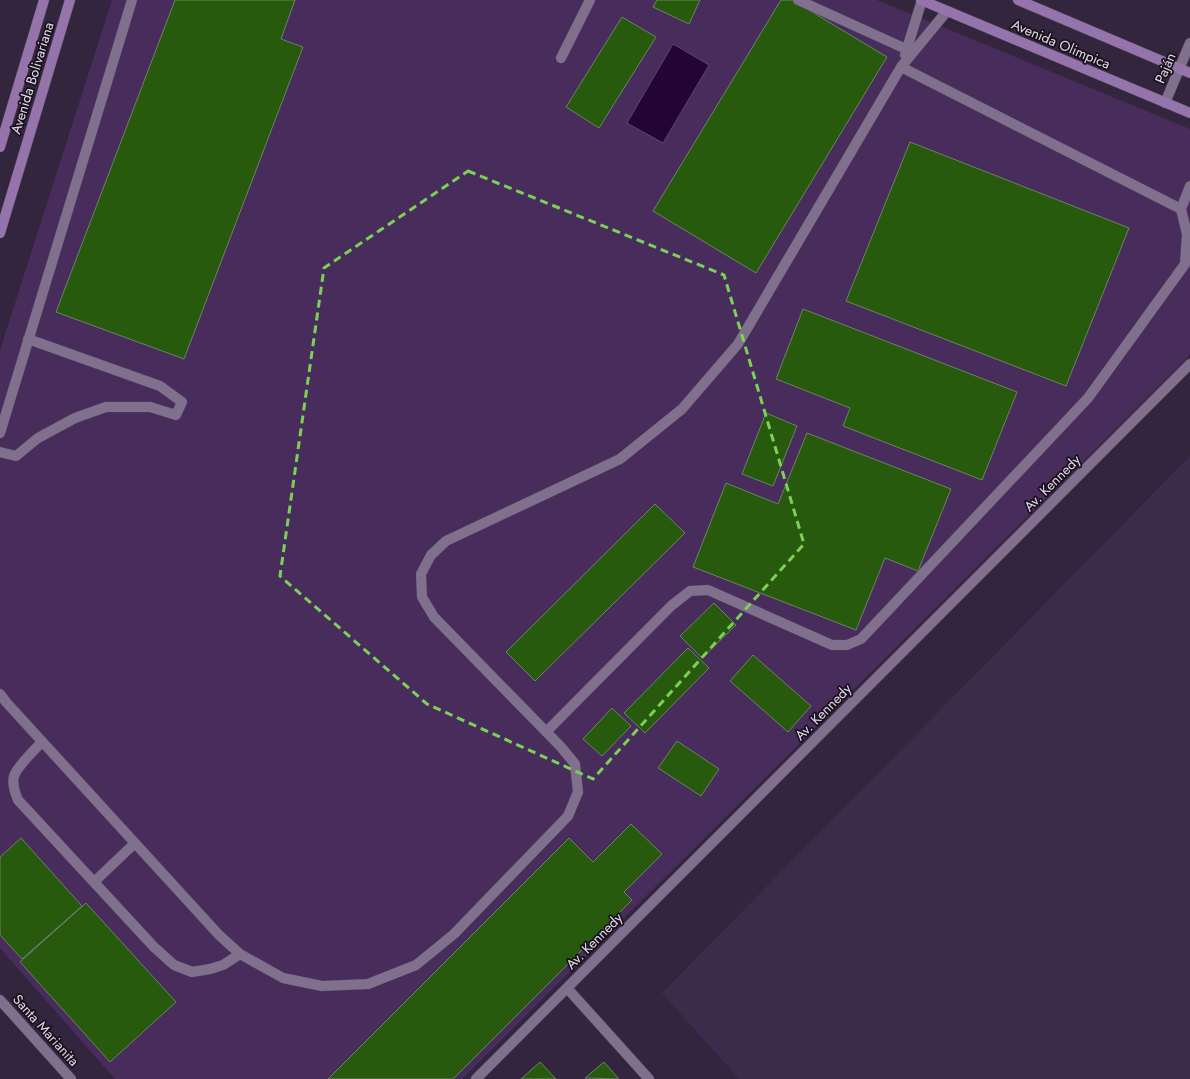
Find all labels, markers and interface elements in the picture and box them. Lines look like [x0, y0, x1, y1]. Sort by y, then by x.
street label: Avenida Olimpica [1009, 14, 1113, 74]
street label: Avenida Bolivariana [5, 20, 59, 136]
street label: Paján [1150, 50, 1180, 86]
street label: Av. Kennedy [1019, 450, 1085, 516]
street label: Av. Kennedy [790, 679, 856, 745]
street label: Av. Kennedy [561, 908, 627, 974]
street label: Santa Marianita [8, 990, 84, 1070]

